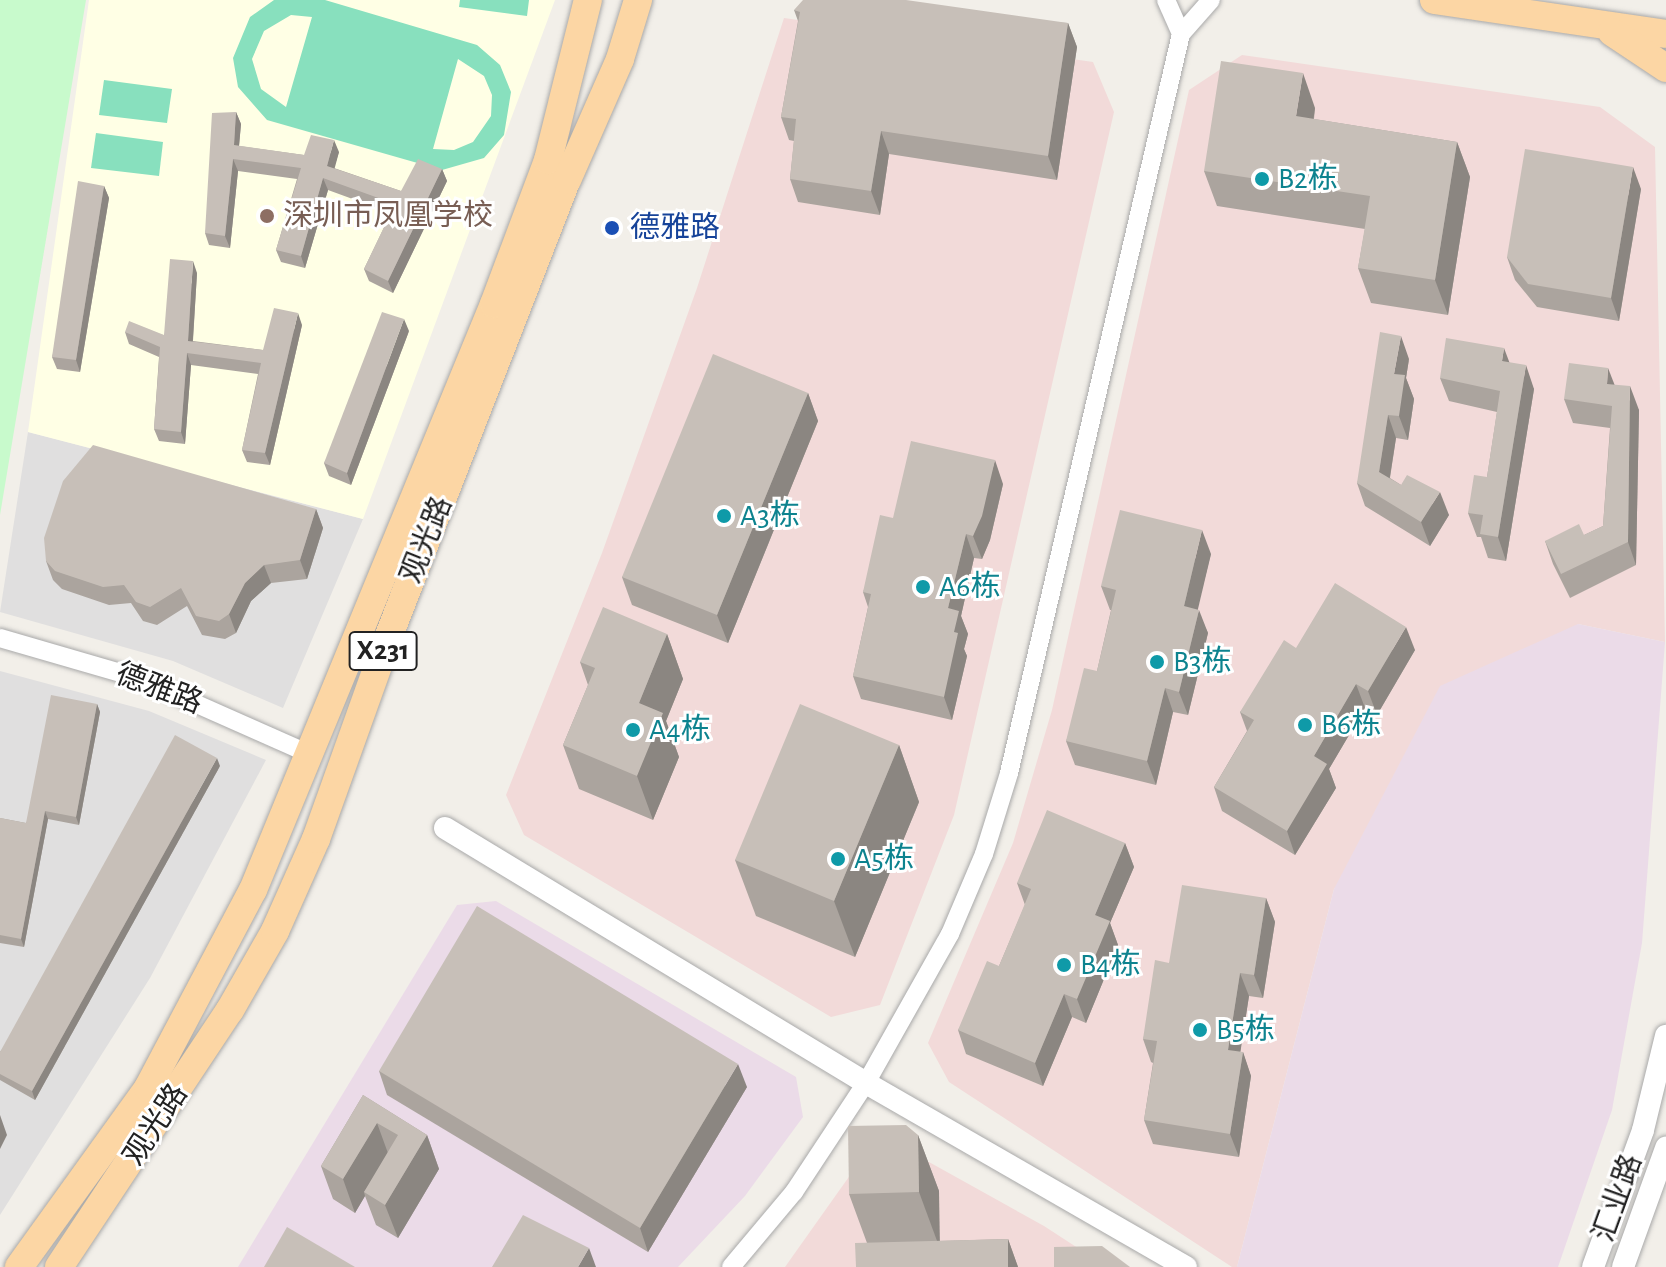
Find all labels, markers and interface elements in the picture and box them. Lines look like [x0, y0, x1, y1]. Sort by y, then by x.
place label: B2栋 [1278, 161, 1338, 197]
marker: B2栋 [1253, 170, 1271, 188]
place label: 深圳市凤凰学校 [283, 198, 493, 234]
marker: 深圳市凤凰学校 [258, 207, 276, 225]
place label: 德雅路 [630, 210, 720, 246]
marker: 德雅路 [601, 217, 623, 239]
street label: 观光路 [393, 492, 461, 588]
place label: A3栋 [740, 498, 800, 534]
marker: A3栋 [715, 507, 733, 525]
place label: A6栋 [939, 569, 1000, 605]
marker: A6栋 [914, 578, 932, 596]
road number: X231 [347, 627, 419, 675]
place label: B3栋 [1173, 644, 1231, 680]
marker: B3栋 [1148, 653, 1166, 671]
street label: 德雅路 [111, 656, 207, 722]
place label: B6栋 [1321, 707, 1381, 743]
place label: A4栋 [649, 712, 711, 748]
marker: B6栋 [1296, 716, 1314, 734]
marker: A4栋 [624, 721, 642, 739]
place label: A5栋 [854, 841, 914, 877]
marker: A5栋 [829, 850, 847, 868]
place label: B4栋 [1080, 947, 1141, 983]
marker: B4栋 [1055, 956, 1073, 974]
place label: B5栋 [1216, 1012, 1275, 1048]
marker: B5栋 [1191, 1021, 1209, 1039]
street label: 观光路 [116, 1077, 196, 1173]
street label: 汇业路 [1586, 1150, 1650, 1246]

